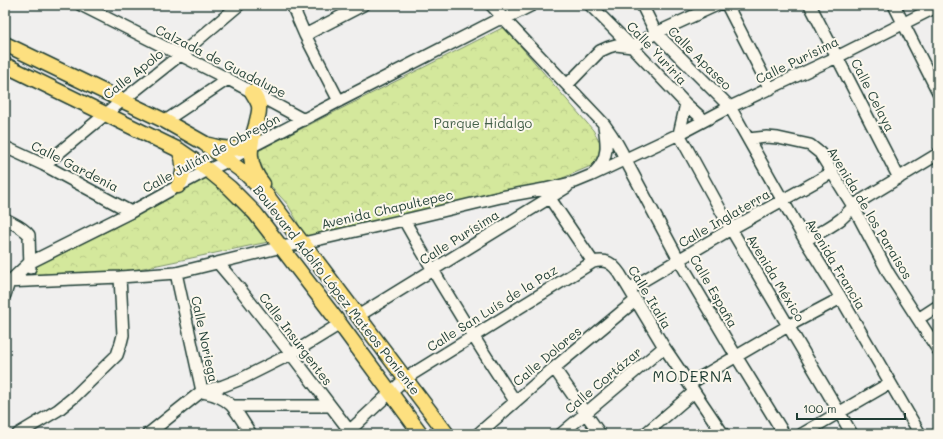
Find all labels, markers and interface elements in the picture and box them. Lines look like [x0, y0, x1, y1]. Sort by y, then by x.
street label: Calle Yuriria [624, 17, 691, 88]
street label: Calzada de Guadalupe [153, 20, 289, 101]
street label: Calle Apaseo [665, 22, 736, 93]
street label: Calle Purísima [752, 32, 841, 87]
street label: Calle Apolo [99, 45, 166, 102]
street label: Calle Celaya [848, 55, 899, 134]
street label: Calle Julián de Obregón [139, 109, 282, 196]
park label: Parque Hidalgo [434, 114, 532, 131]
street label: Calle Gardenia [29, 136, 122, 195]
street label: Avenida de los Paraisos [824, 144, 917, 282]
street label: Boulevard Adolfo López Mateos Poniente [250, 181, 425, 398]
street label: Calle Inglaterra [675, 184, 773, 251]
street label: Avenida Chapultepec [319, 185, 455, 232]
street label: Calle Purísima [416, 205, 502, 268]
street label: Avenida Francia [803, 215, 870, 312]
street label: Avenida México [744, 231, 809, 325]
street label: Calle España [687, 251, 742, 330]
street label: Calle San Luís de la Paz [423, 260, 560, 355]
street label: Calle Italia [625, 262, 676, 332]
street label: Calle Insurgentes [256, 289, 337, 388]
street label: Calle Noriega [188, 294, 223, 384]
street label: Calle Dolores [509, 322, 585, 389]
street label: Calle Cortázar [561, 342, 645, 417]
district label: MODERNA [653, 366, 733, 386]
scale bar [797, 395, 905, 421]
text: 100 m [803, 400, 837, 416]

